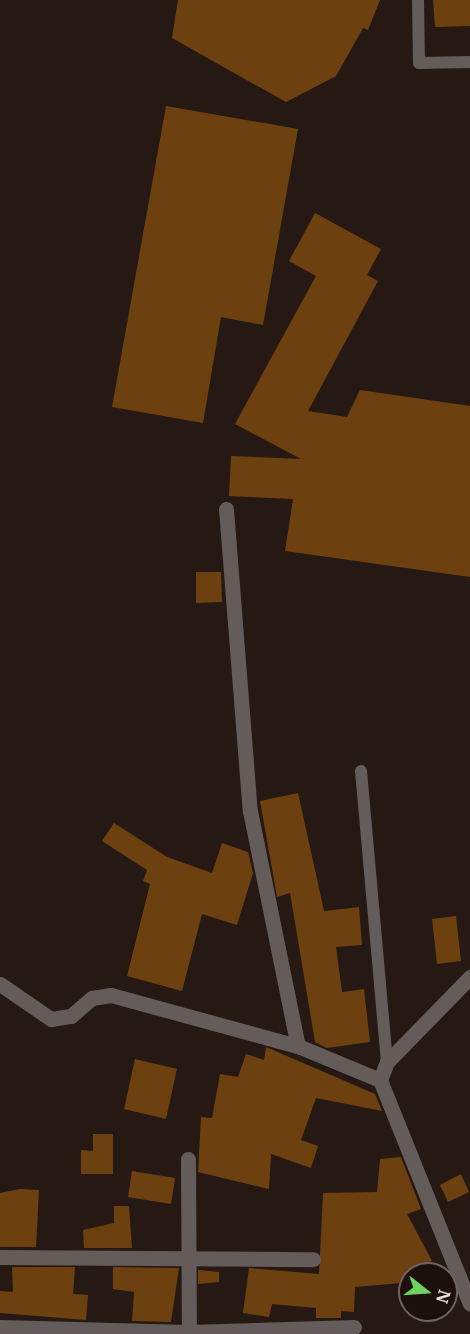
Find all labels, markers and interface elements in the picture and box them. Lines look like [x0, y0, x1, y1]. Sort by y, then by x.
north arrow [398, 1262, 458, 1322]
text: N [432, 1288, 455, 1306]

